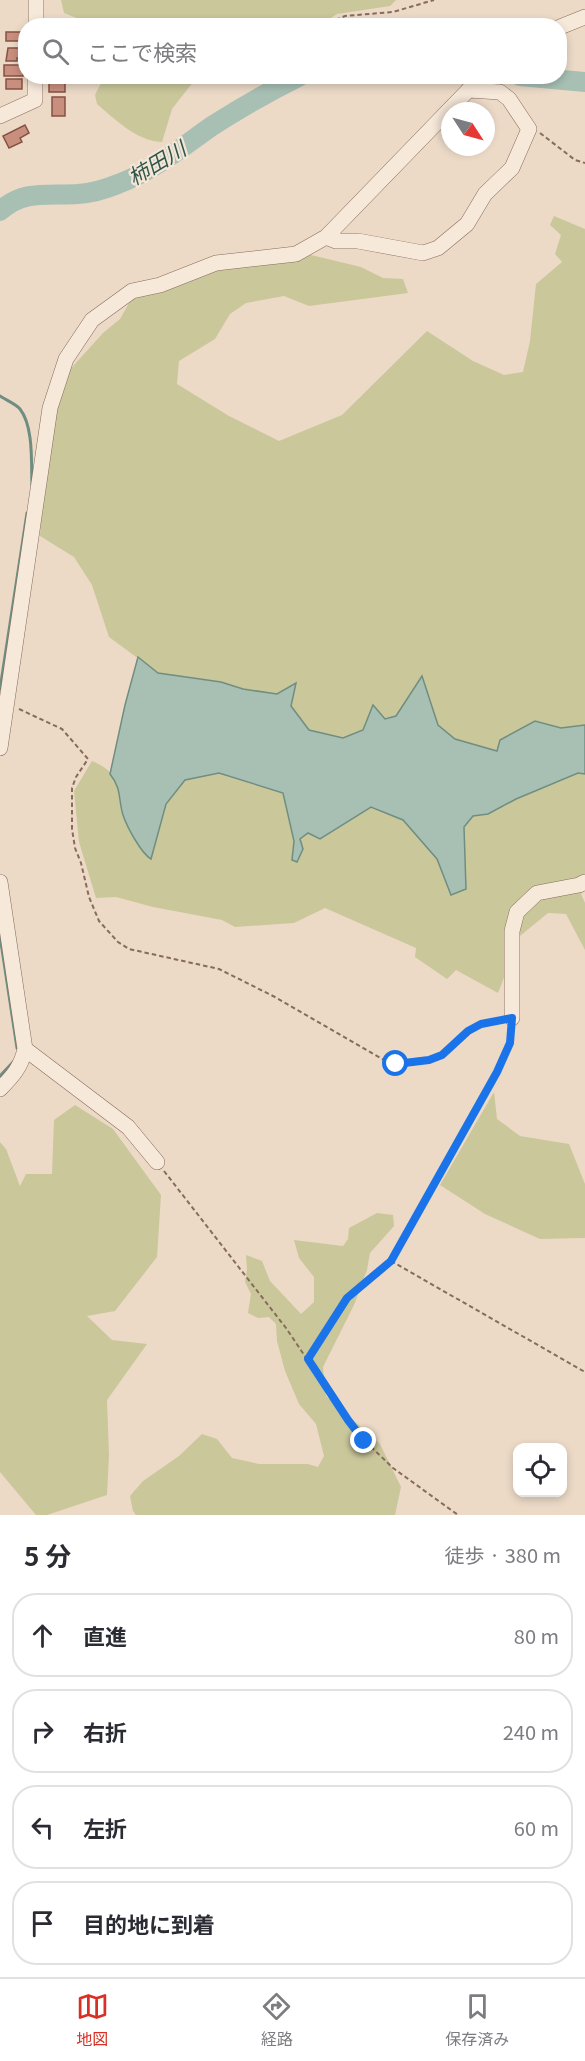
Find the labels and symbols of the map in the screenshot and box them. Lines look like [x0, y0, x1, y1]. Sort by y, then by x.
north arrow [441, 102, 495, 156]
water label: 柿田川 [121, 132, 192, 191]
route start [382, 1050, 408, 1076]
route end [350, 1427, 376, 1453]

